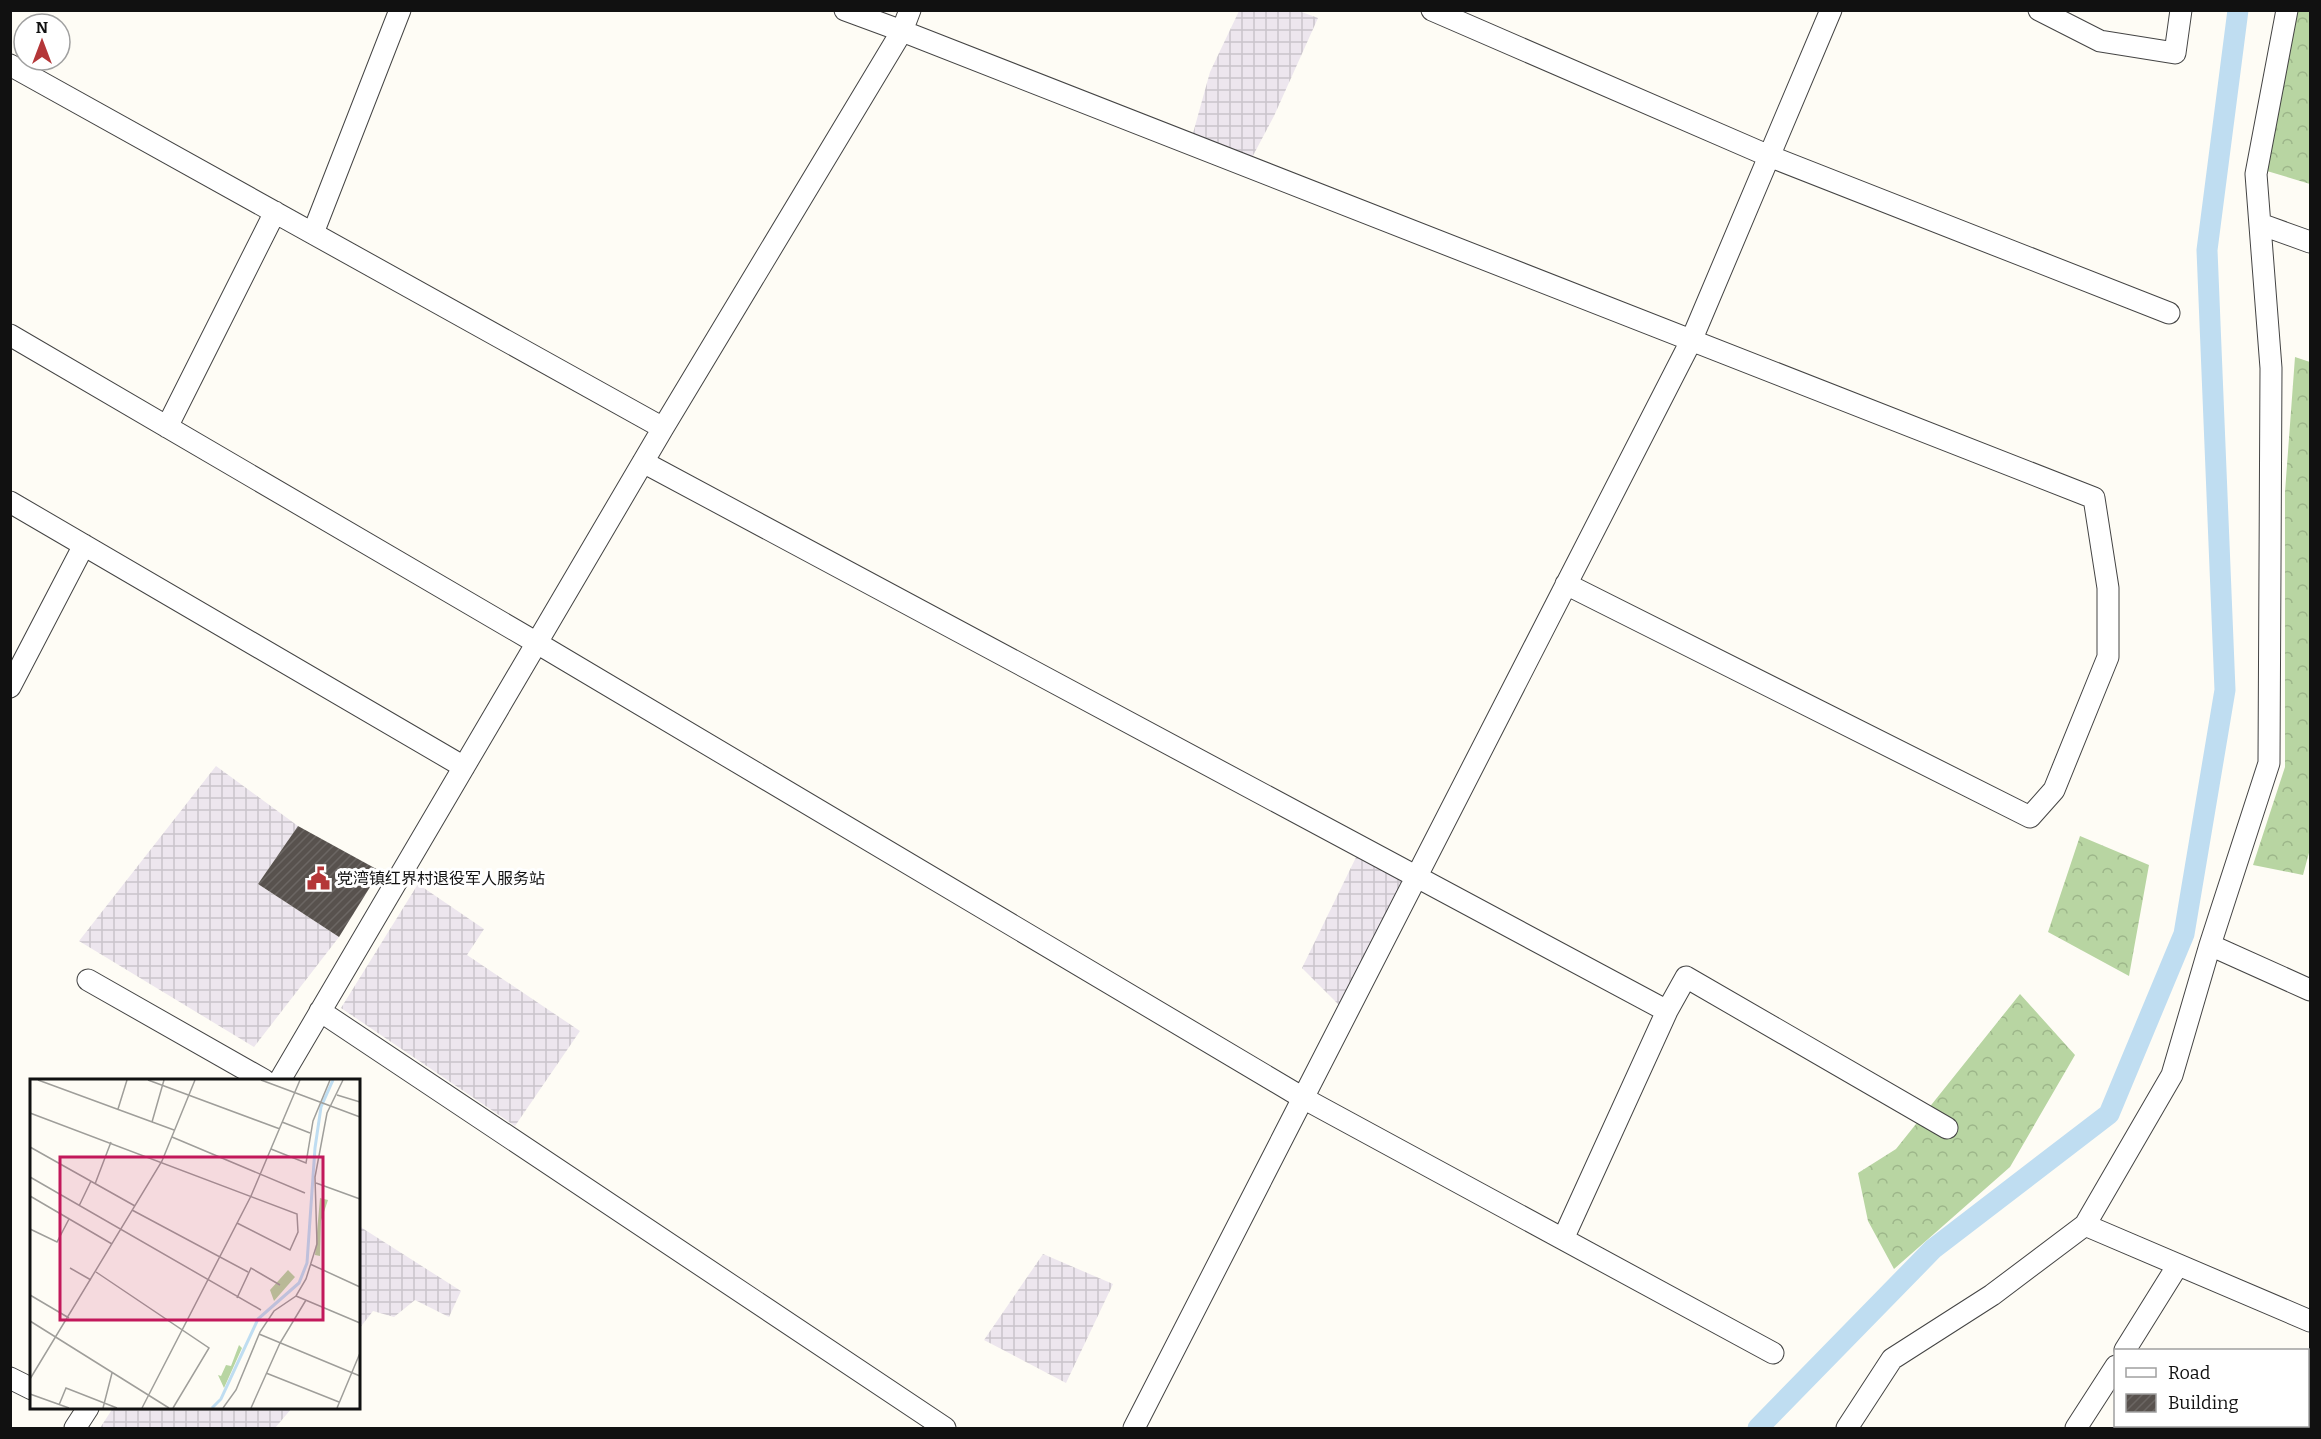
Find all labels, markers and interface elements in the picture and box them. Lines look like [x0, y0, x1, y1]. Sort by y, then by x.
north arrow [12, 12, 72, 72]
text: N [36, 18, 48, 37]
public building icon: 党湾镇红界村退役军人服务站 [306, 865, 332, 891]
place label: 党湾镇红界村退役军人服务站 [337, 869, 545, 888]
inset map [30, 1079, 360, 1409]
legend [2114, 1349, 2309, 1427]
text: Road [2168, 1362, 2211, 1384]
text: Building [2168, 1392, 2239, 1414]

